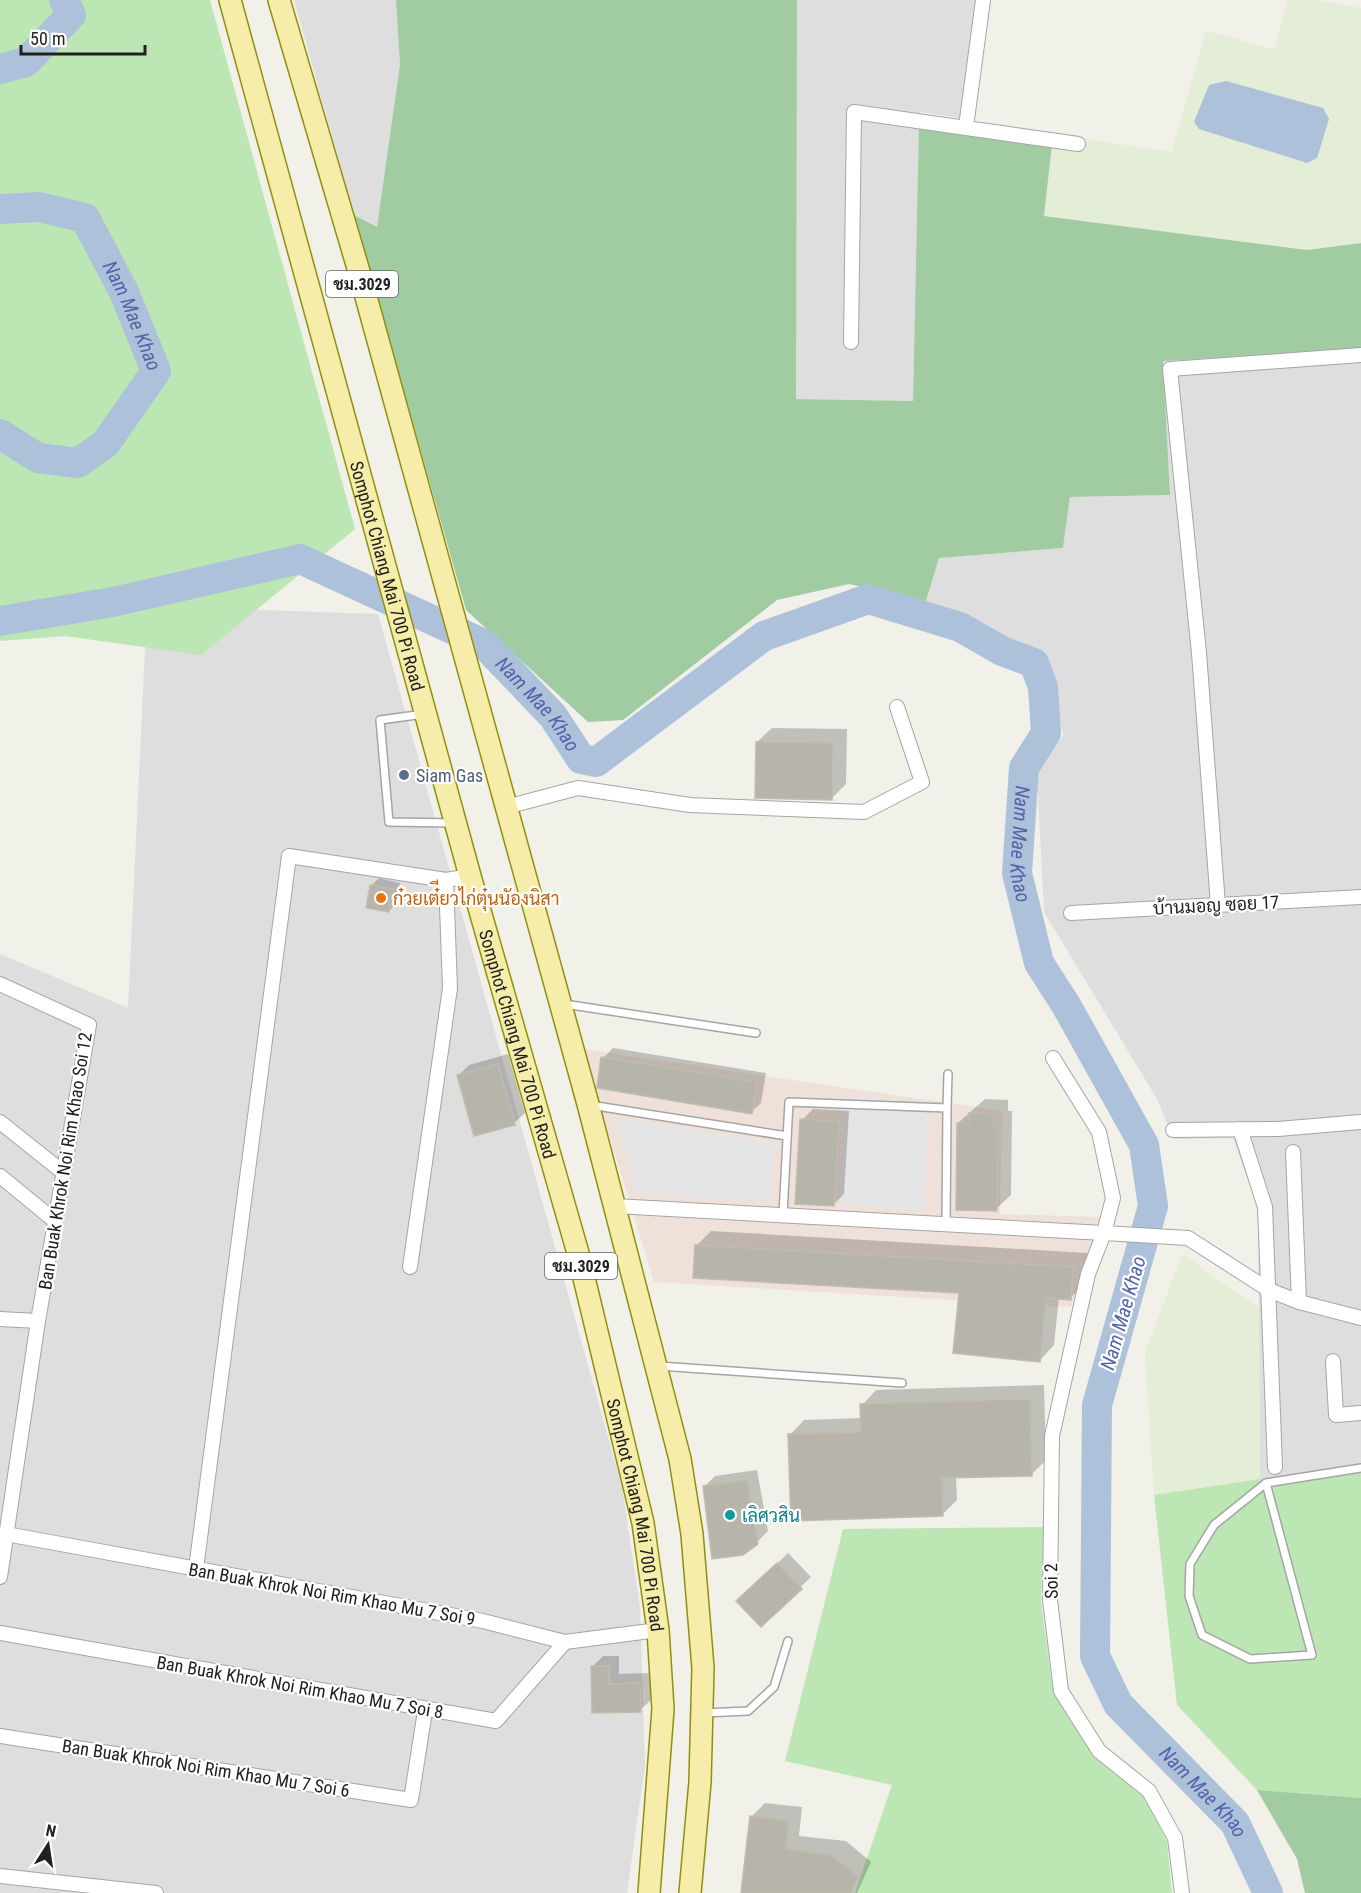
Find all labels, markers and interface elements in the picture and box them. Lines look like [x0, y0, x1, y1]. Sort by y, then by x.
scale bar [21, 18, 146, 56]
text: 50 m [30, 28, 65, 49]
water label: Nam Mae Khao [98, 257, 166, 374]
road number: ชม.3029 [326, 271, 398, 297]
street label: Somphot Chiang Mai 700 Pi Road [346, 459, 429, 693]
water label: Nam Mae Khao [491, 652, 585, 756]
place label: Siam Gas [416, 765, 483, 786]
marker: Siam Gas [397, 768, 411, 782]
water label: Nam Mae Khao [1005, 785, 1036, 905]
place label: ก๋วยเต๋ียวไก่ตุ๋นนัองนิสา [393, 879, 560, 911]
street label: บ้านมอญ ซอย 17 [1152, 890, 1280, 920]
marker: ก๋วยเต๋ียวไก่ตุ๋นนัองนิสา [374, 891, 388, 905]
street label: Somphot Chiang Mai 700 Pi Road [475, 927, 561, 1161]
street label: Ban Buak Khrok Noi Rim Khao Soi 12 [34, 1031, 96, 1291]
road number: ชม.3029 [545, 1253, 617, 1279]
water label: Nam Mae Khao [1095, 1253, 1151, 1373]
street label: Somphot Chiang Mai 700 Pi Road [603, 1396, 669, 1633]
place label: เลิศวสิน [742, 1505, 800, 1526]
marker: เลิศวสิน [723, 1508, 737, 1522]
street label: Ban Buak Khrok Noi Rim Khao Mu 7 Soi 9 [187, 1558, 477, 1630]
street label: Soi 2 [1040, 1563, 1062, 1599]
street label: Ban Buak Khrok Noi Rim Khao Mu 7 Soi 8 [155, 1651, 445, 1723]
street label: Ban Buak Khrok Noi Rim Khao Mu 7 Soi 6 [61, 1735, 351, 1801]
water label: Nam Mae Khao [1154, 1741, 1252, 1841]
north arrow [18, 1815, 78, 1875]
text: N [44, 1821, 58, 1841]

